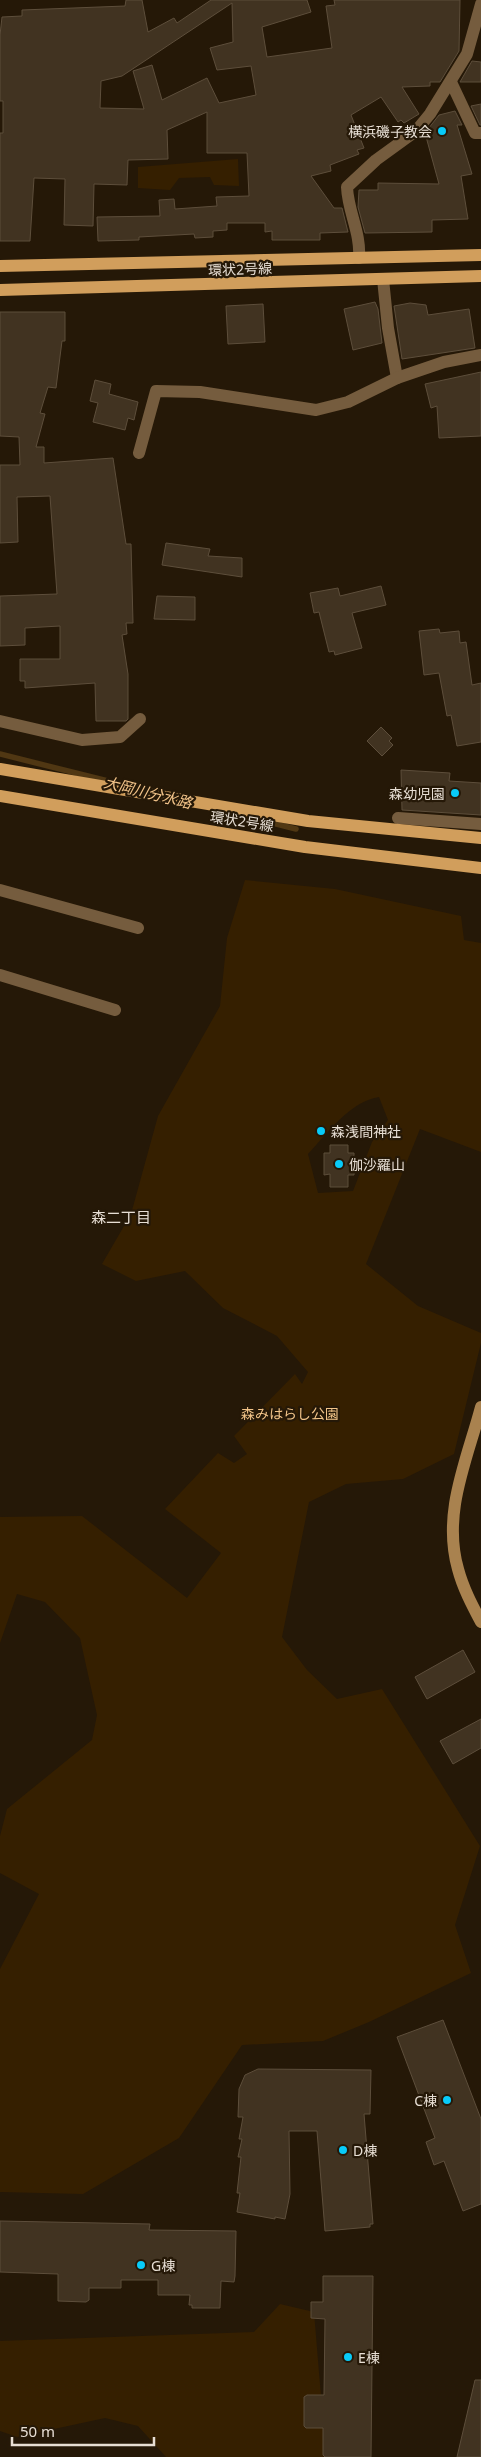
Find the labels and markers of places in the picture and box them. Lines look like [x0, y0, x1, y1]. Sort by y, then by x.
place label: 横浜磯子教会 [348, 122, 432, 141]
marker: 横浜磯子教会 [436, 125, 448, 137]
place label: 森幼児園 [389, 784, 445, 803]
marker: 森幼児園 [449, 787, 461, 799]
place label: 森浅間神社 [331, 1122, 401, 1141]
marker: 森浅間神社 [315, 1125, 327, 1137]
place label: 伽沙羅山 [349, 1155, 405, 1174]
marker: 伽沙羅山 [333, 1158, 345, 1170]
place label: C棟 [414, 2091, 437, 2110]
marker: C棟 [441, 2094, 453, 2106]
place label: D棟 [353, 2141, 377, 2160]
marker: D棟 [337, 2144, 349, 2156]
place label: G棟 [151, 2256, 175, 2275]
marker: G棟 [135, 2259, 147, 2271]
place label: E棟 [358, 2348, 380, 2367]
marker: E棟 [342, 2351, 354, 2363]

